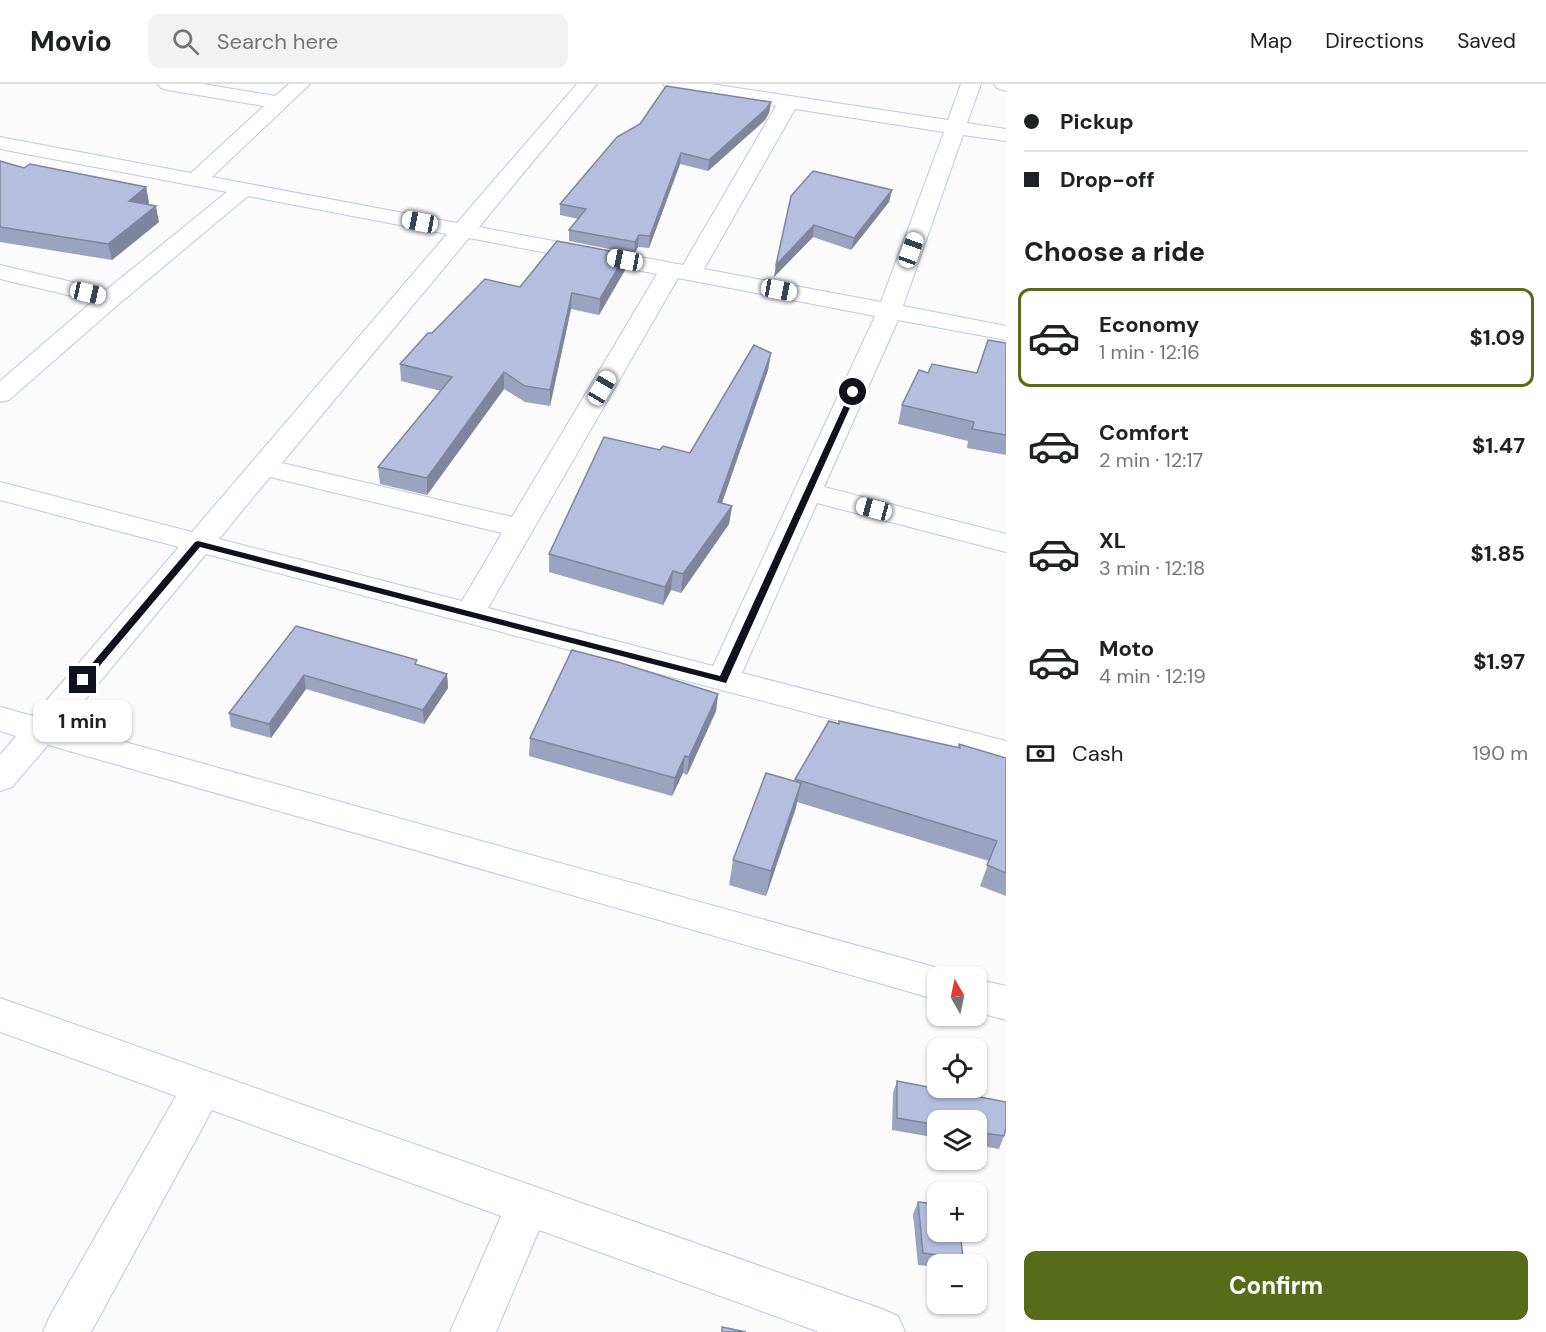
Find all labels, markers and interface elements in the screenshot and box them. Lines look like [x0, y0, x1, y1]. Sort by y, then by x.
search box [148, 14, 568, 68]
text: Movio [30, 23, 112, 60]
icon: search [169, 25, 202, 58]
text: Search here [217, 27, 338, 56]
text: Map [1250, 27, 1292, 55]
text: Directions [1325, 27, 1424, 55]
text: Saved [1457, 27, 1516, 55]
text: Pickup [1060, 107, 1134, 136]
text: Drop-off [1060, 165, 1155, 194]
car [401, 210, 439, 234]
car [896, 230, 926, 270]
text: Choose a ride [1024, 234, 1205, 269]
car [606, 248, 644, 272]
car [760, 278, 798, 302]
car [68, 280, 108, 306]
text: Economy [1099, 310, 1199, 339]
icon: car [1027, 311, 1081, 365]
text: $1.09 [1470, 323, 1525, 352]
text: 1 min · 12:16 [1099, 339, 1200, 365]
car [585, 368, 619, 408]
route start [839, 378, 866, 405]
text: Comfort [1099, 418, 1189, 447]
icon: car [1027, 419, 1081, 473]
text: $1.47 [1472, 431, 1525, 460]
text: 2 min · 12:17 [1099, 447, 1203, 473]
car [854, 496, 894, 522]
text: XL [1099, 526, 1126, 555]
icon: car [1027, 527, 1081, 581]
text: $1.85 [1471, 539, 1525, 568]
text: 3 min · 12:18 [1099, 555, 1205, 581]
text: Moto [1099, 634, 1154, 663]
icon: car [1027, 635, 1081, 689]
text: $1.97 [1473, 647, 1525, 676]
text: 4 min · 12:19 [1099, 663, 1206, 689]
route end [69, 666, 96, 693]
callout: 1 min [34, 701, 132, 743]
text: 1 min [58, 708, 107, 734]
icon: cash [1024, 737, 1057, 770]
text: Cash [1072, 739, 1123, 768]
text: 190 m [1472, 740, 1528, 766]
north arrow [927, 966, 987, 1026]
map controls [927, 966, 987, 1314]
button: locate [927, 1038, 987, 1098]
button: layers [927, 1110, 987, 1170]
button: + [927, 1182, 987, 1242]
button: Confirm [1024, 1251, 1528, 1320]
button: − [927, 1254, 987, 1314]

